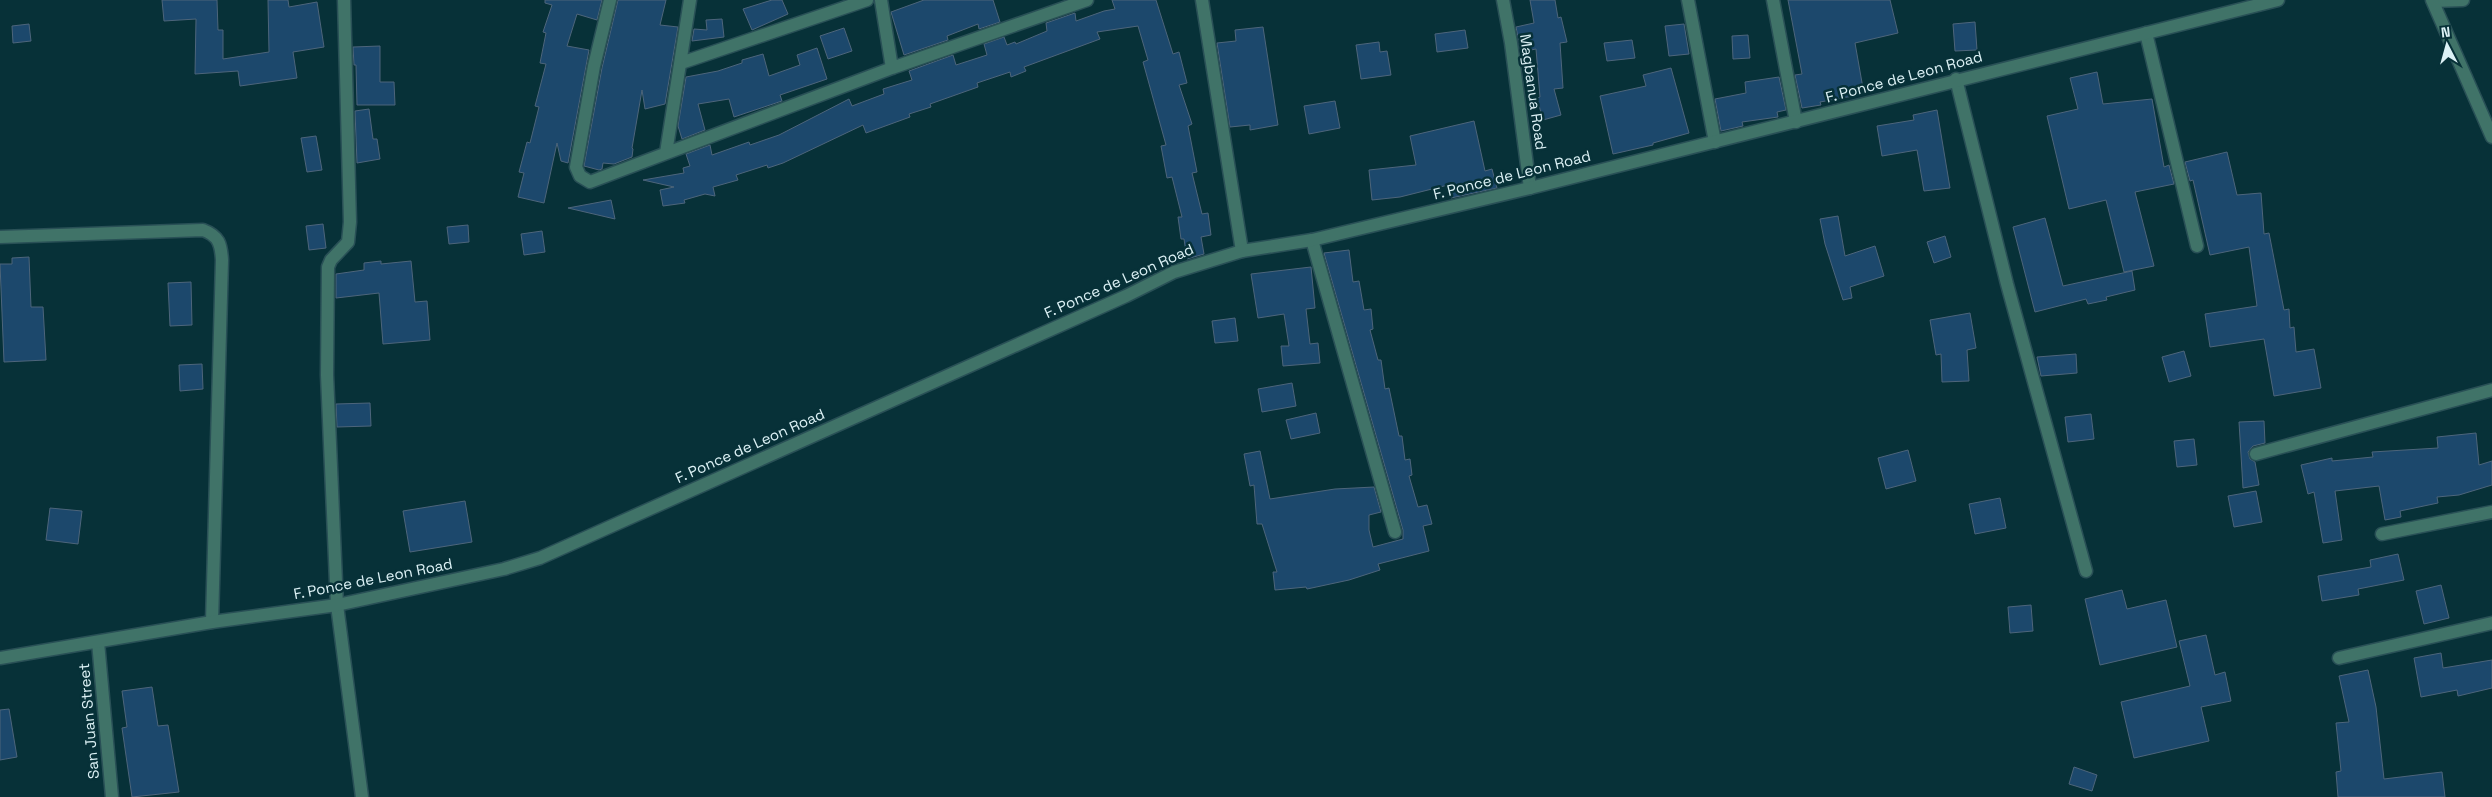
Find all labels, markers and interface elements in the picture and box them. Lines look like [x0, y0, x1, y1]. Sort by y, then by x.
north arrow [2422, 20, 2472, 70]
text: N [2440, 23, 2451, 42]
street label: Magbanua Road [1516, 33, 1551, 151]
street label: F. Ponce de Leon Road [1823, 46, 1984, 107]
street label: F. Ponce de Leon Road [1431, 146, 1593, 203]
street label: F. Ponce de Leon Road [1041, 239, 1196, 322]
street label: F. Ponce de Leon Road [672, 404, 827, 487]
street label: F. Ponce de Leon Road [292, 554, 454, 603]
street label: San Juan Street [74, 662, 103, 780]

